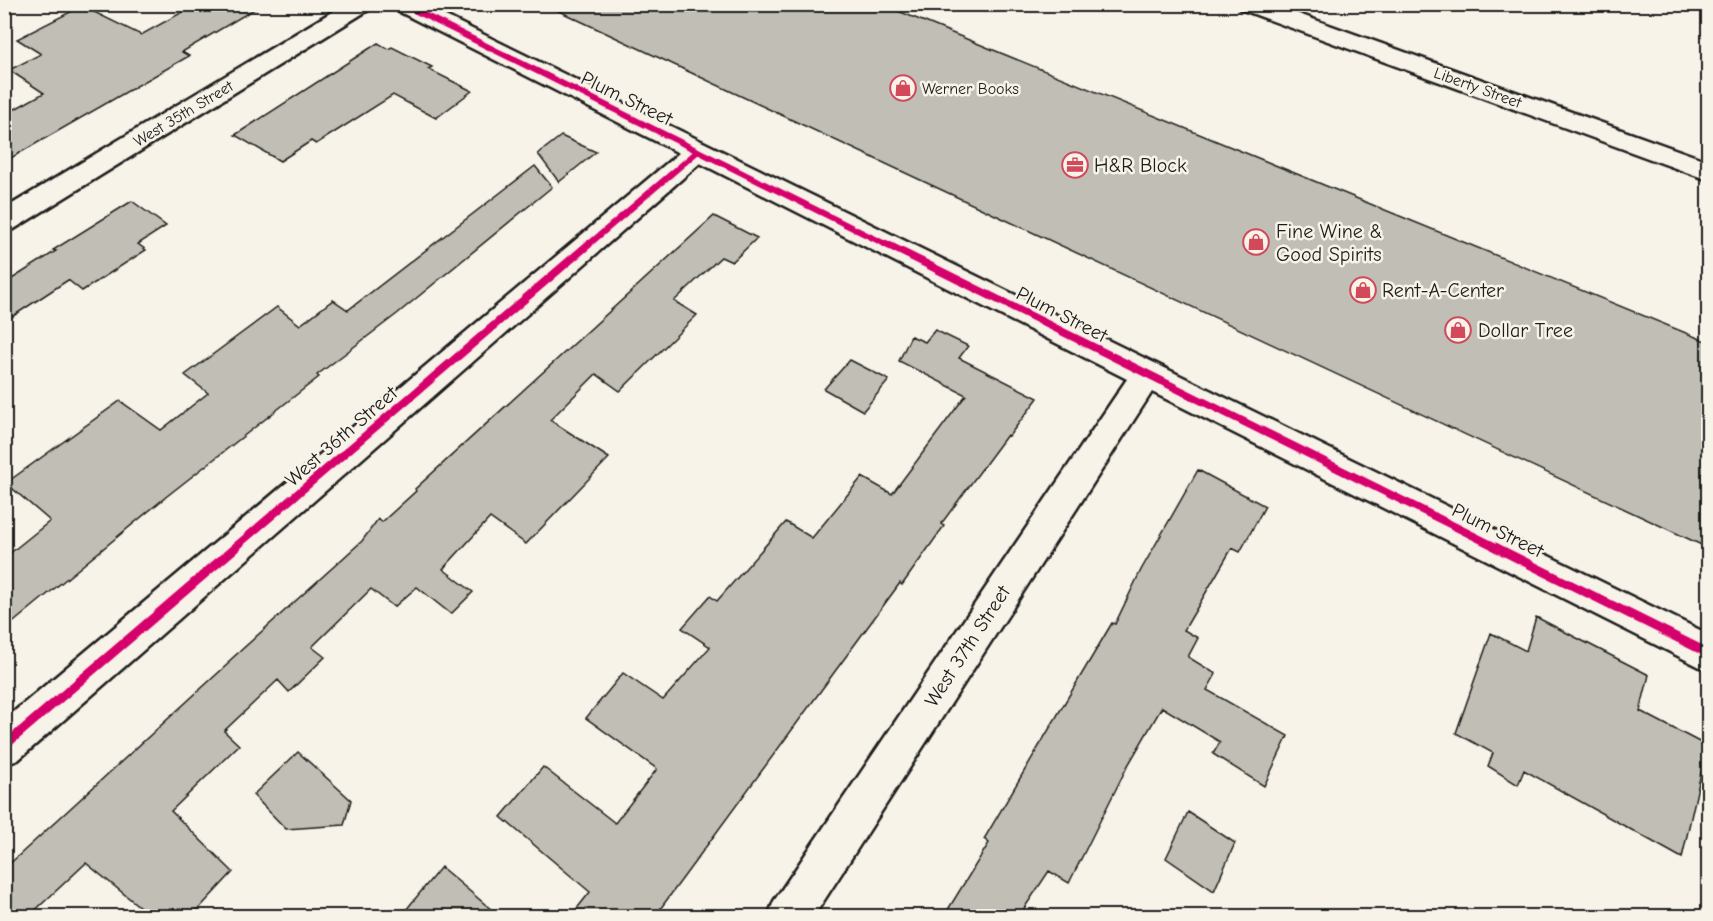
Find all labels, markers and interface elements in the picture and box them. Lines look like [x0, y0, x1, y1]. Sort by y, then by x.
street label: Liberty Street [1431, 64, 1524, 112]
street label: Plum Street [577, 66, 678, 131]
shop icon: Werner Books [888, 73, 918, 103]
street label: West 35th Street [131, 77, 237, 151]
place label: Werner Books [922, 80, 1019, 98]
office icon: H&R Block [1060, 150, 1090, 180]
place label: H&R Block [1094, 154, 1187, 177]
place label: Fine Wine & Good Spirits [1276, 220, 1382, 266]
shop icon: Fine Wine & Good Spirits [1241, 227, 1271, 257]
shop icon: Rent-A-Center [1348, 275, 1378, 305]
place label: Rent-A-Center [1382, 279, 1504, 302]
street label: Plum Street [1012, 282, 1112, 348]
shop icon: Dollar Tree [1443, 315, 1473, 345]
place label: Dollar Tree [1478, 319, 1573, 342]
street label: West 36th Street [281, 381, 403, 491]
street label: Plum Street [1448, 498, 1549, 563]
street label: West 37th Street [920, 580, 1016, 711]

